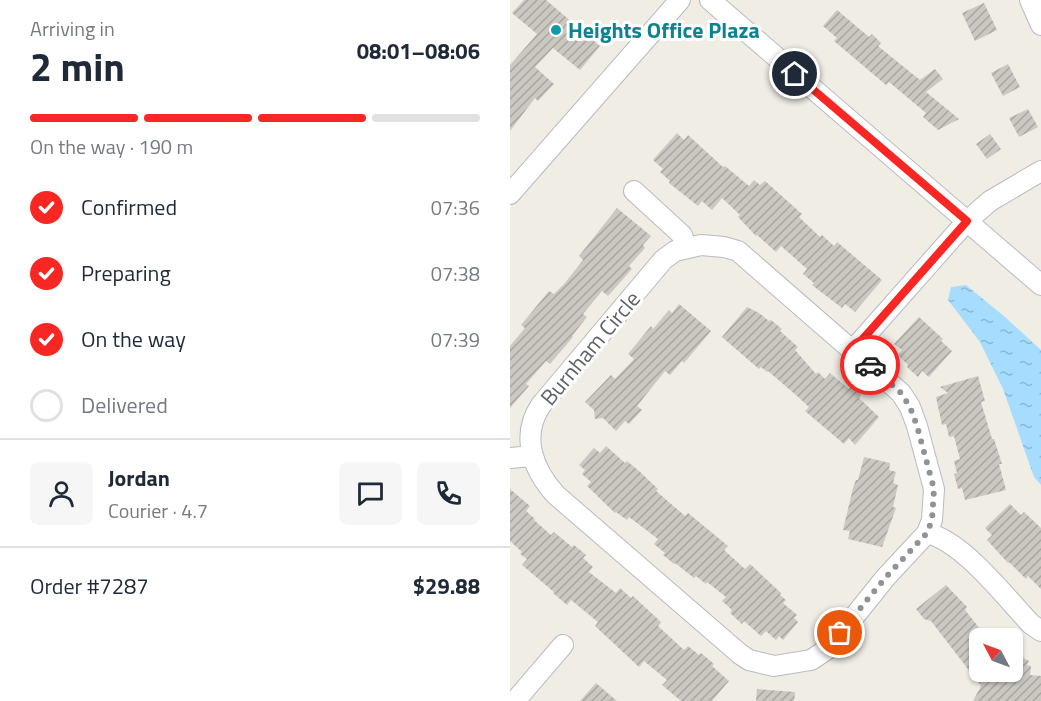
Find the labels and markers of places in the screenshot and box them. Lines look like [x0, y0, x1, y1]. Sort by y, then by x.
place label: Heights Office Plaza [568, 13, 760, 47]
marker: Heights Office Plaza [549, 23, 563, 37]
pin [769, 48, 820, 99]
pin [814, 607, 865, 658]

